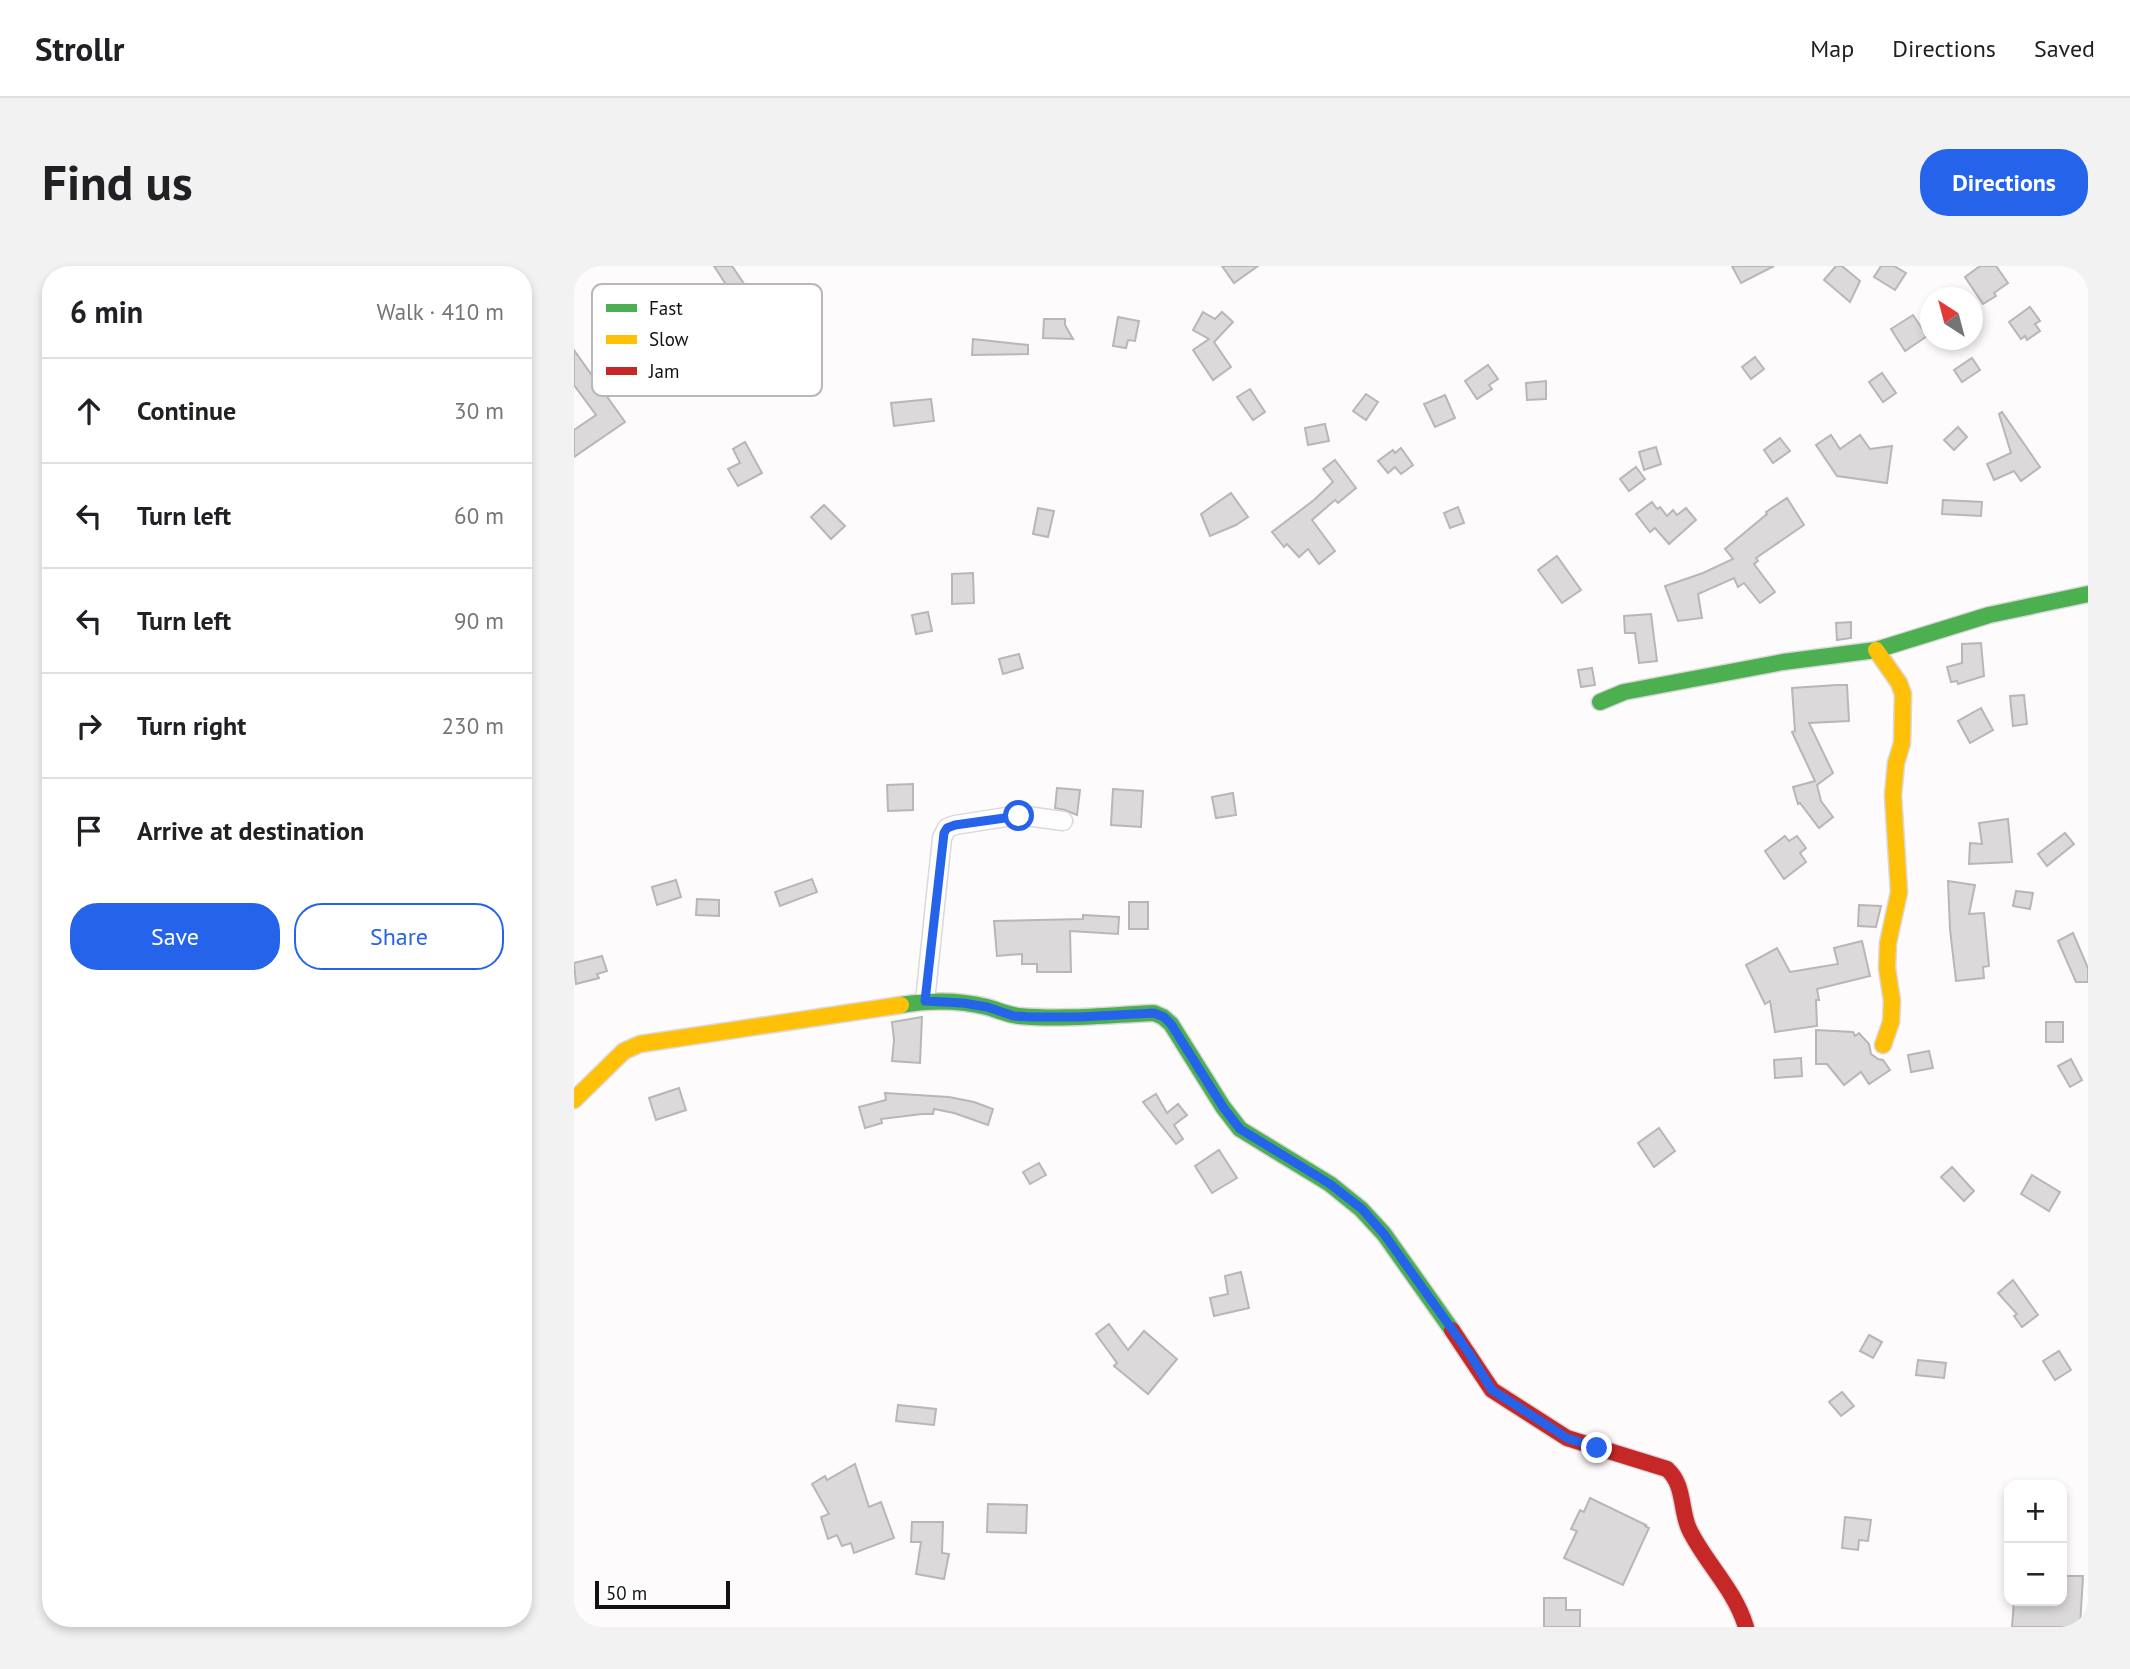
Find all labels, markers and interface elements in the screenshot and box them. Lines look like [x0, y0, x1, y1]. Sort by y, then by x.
text: Strollr [35, 27, 124, 70]
text: Map [1810, 33, 1854, 64]
text: Directions [1892, 33, 1996, 64]
text: Saved [2034, 33, 2095, 64]
button: Directions [1920, 149, 2088, 216]
text: Find us [42, 150, 193, 214]
legend [592, 284, 822, 396]
north arrow [1920, 287, 1983, 350]
text: 6 min [70, 292, 143, 331]
text: Fast [649, 296, 683, 320]
text: Walk · 410 m [377, 297, 504, 326]
text: Slow [649, 327, 689, 351]
text: Jam [648, 359, 679, 383]
icon: ahead [70, 392, 108, 430]
text: Continue [137, 394, 236, 427]
text: 30 m [454, 396, 504, 425]
icon: left [70, 497, 108, 535]
text: Turn left [137, 499, 231, 532]
text: 60 m [454, 501, 504, 530]
icon: left [70, 602, 108, 640]
text: Turn left [137, 604, 231, 637]
text: 90 m [454, 606, 504, 635]
icon: right [70, 707, 108, 745]
text: Turn right [137, 709, 246, 742]
text: 230 m [442, 711, 504, 740]
route start [1003, 800, 1034, 831]
icon: arrive [70, 812, 108, 850]
text: Arrive at destination [137, 814, 364, 847]
button: Save [70, 903, 280, 970]
button: Share [294, 903, 504, 970]
route end [1581, 1432, 1612, 1463]
map controls [2004, 1480, 2067, 1606]
button: + [2004, 1480, 2067, 1543]
button: − [2004, 1543, 2067, 1606]
scale bar [595, 1578, 730, 1610]
text: 50 m [606, 1581, 647, 1605]

